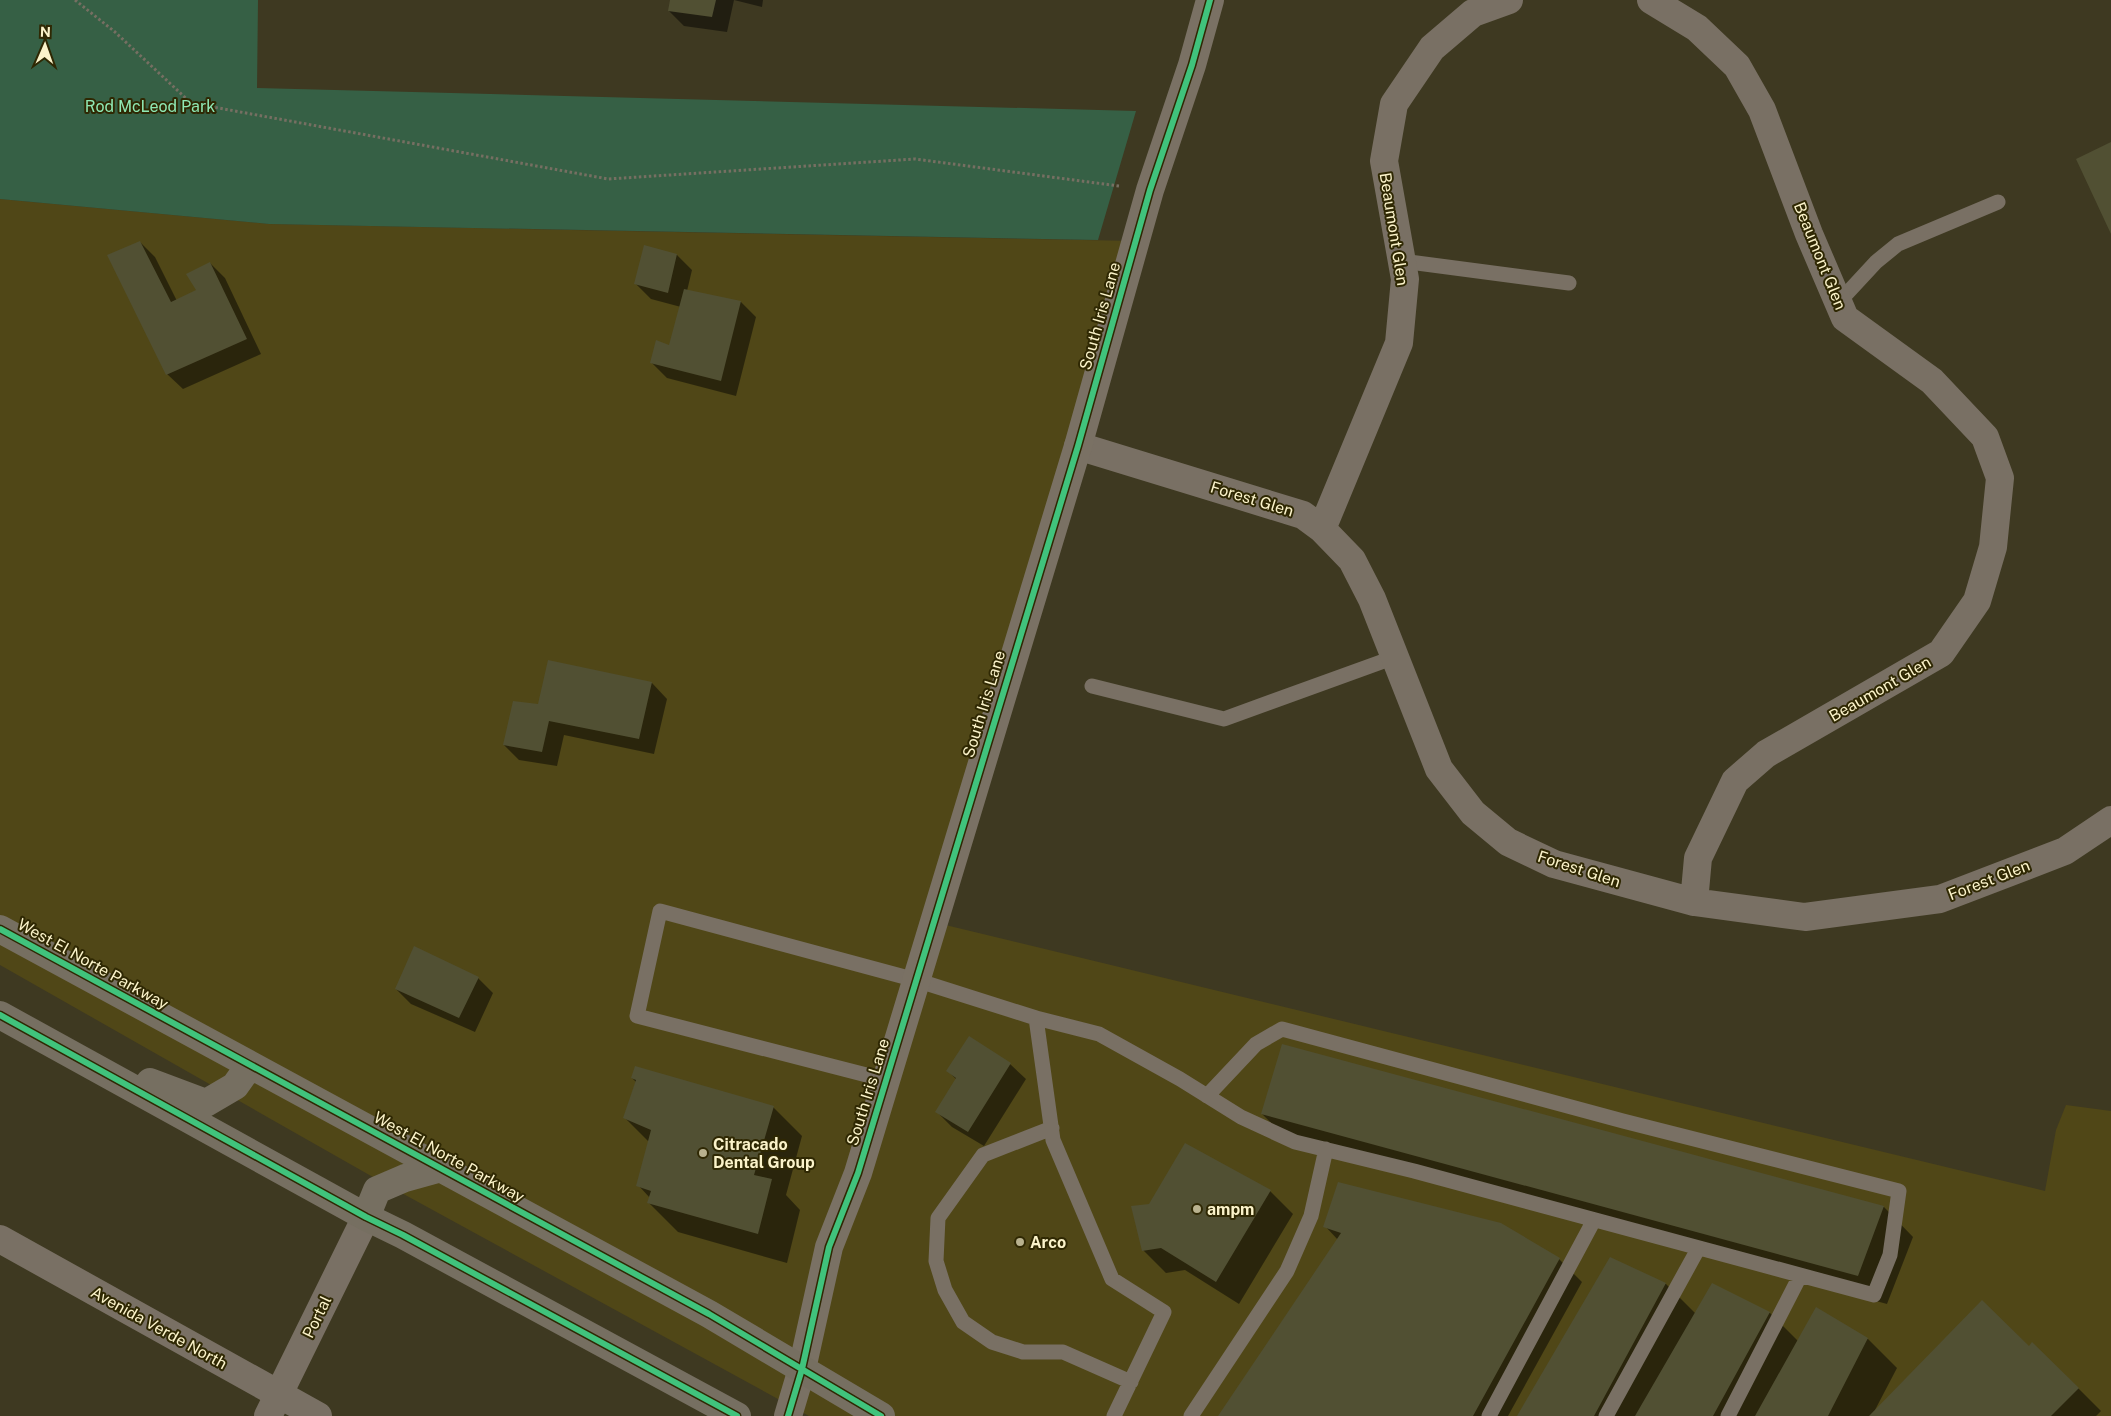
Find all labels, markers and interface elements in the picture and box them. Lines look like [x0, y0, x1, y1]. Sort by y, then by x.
north arrow [20, 20, 70, 70]
text: N [40, 24, 51, 40]
park label: Rod McLeod Park [85, 97, 215, 116]
street label: Beaumont Glen [1376, 171, 1412, 287]
street label: Beaumont Glen [1790, 199, 1850, 313]
street label: South Iris Lane [1076, 260, 1124, 372]
street label: Forest Glen [1208, 477, 1296, 521]
street label: South Iris Lane [959, 648, 1009, 760]
street label: Beaumont Glen [1826, 652, 1934, 726]
street label: Forest Glen [1535, 847, 1623, 891]
street label: Forest Glen [1945, 856, 2033, 904]
street label: West El Norte Parkway [14, 915, 172, 1014]
street label: South Iris Lane [843, 1036, 893, 1148]
street label: West El Norte Parkway [370, 1108, 528, 1207]
place label: Citracado Dental Group [713, 1135, 815, 1172]
marker: Citracado Dental Group [697, 1147, 709, 1159]
place label: ampm [1207, 1200, 1254, 1219]
marker: ampm [1191, 1203, 1203, 1215]
place label: Arco [1030, 1233, 1066, 1252]
marker: Arco [1014, 1236, 1026, 1248]
street label: Avenida Verde North [88, 1283, 230, 1373]
street label: Portal [299, 1292, 335, 1341]

